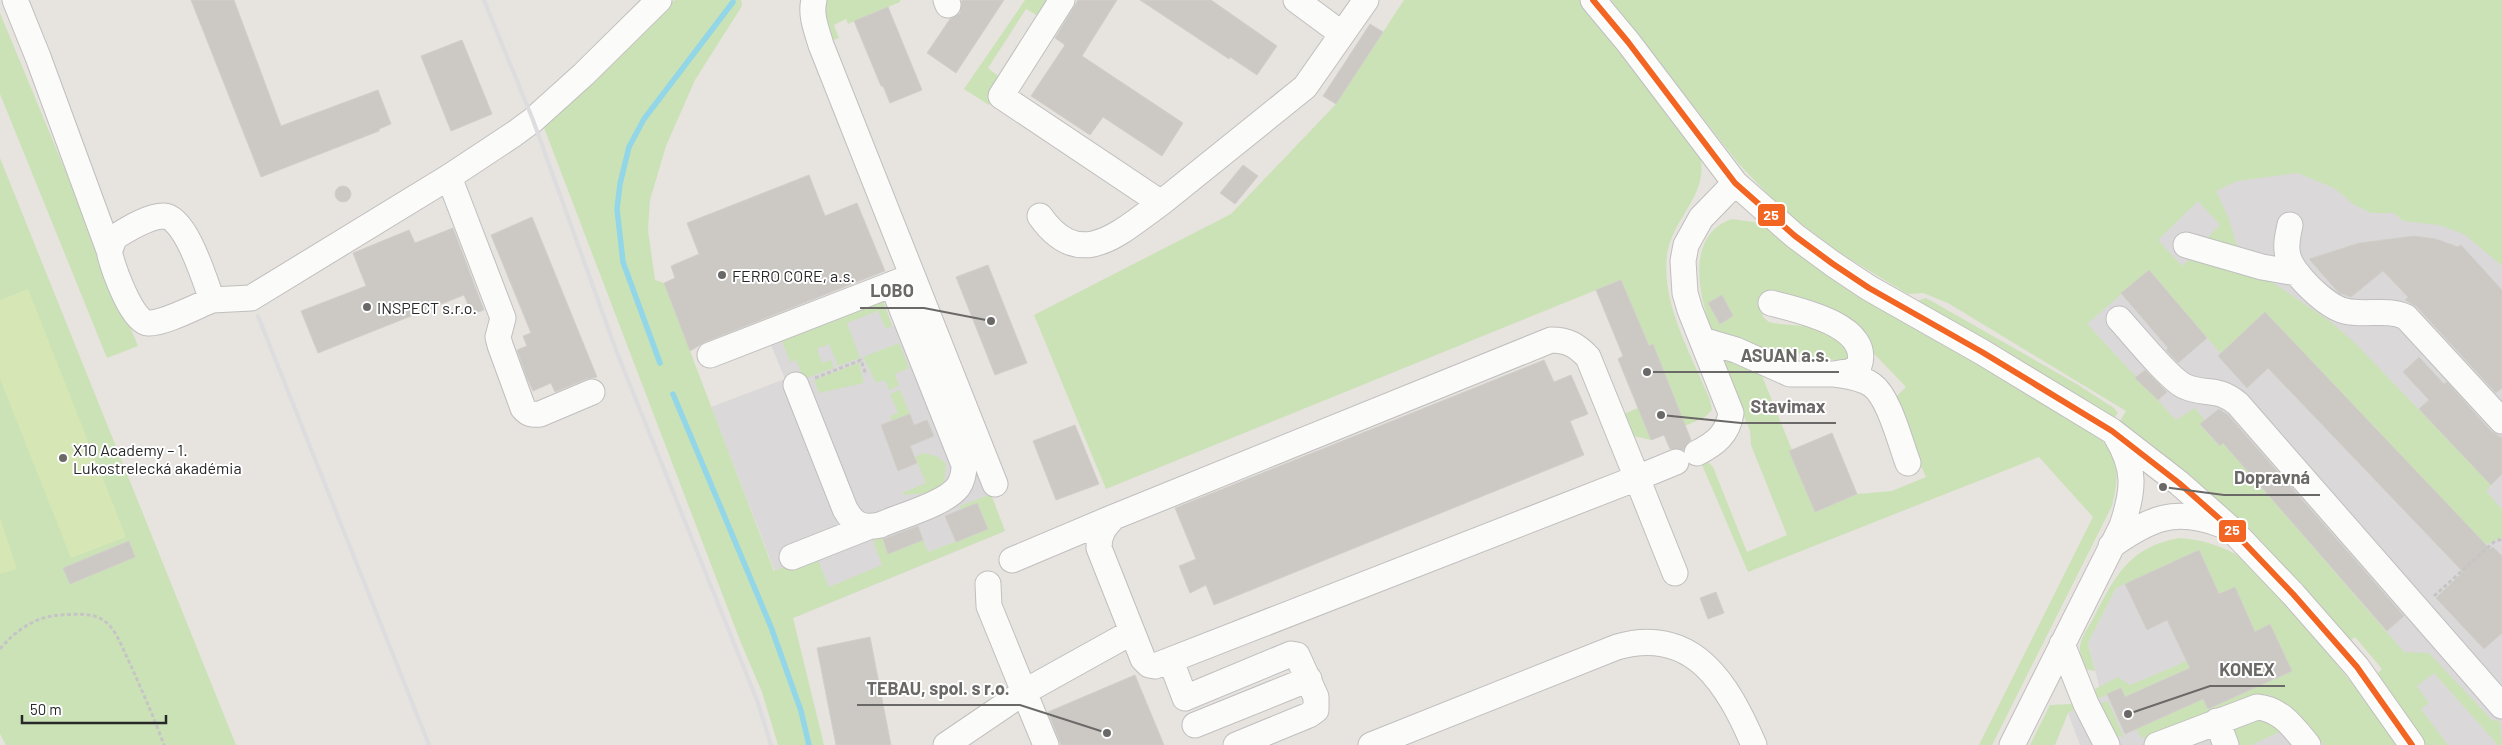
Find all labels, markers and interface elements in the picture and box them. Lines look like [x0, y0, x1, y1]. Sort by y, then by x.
line badge: 25 [1757, 203, 1786, 227]
text: 25 [1763, 206, 1779, 223]
place label: FERRO CORE, a.s. [732, 266, 855, 285]
marker: FERRO CORE, a.s. [716, 269, 728, 281]
callout: LOBO [860, 275, 924, 308]
text: LOBO [870, 279, 914, 301]
place label: INSPECT s.r.o. [377, 298, 477, 317]
marker: INSPECT s.r.o. [361, 301, 373, 313]
callout: ASUAN a.s. [1730, 339, 1839, 372]
text: ASUAN a.s. [1741, 344, 1829, 366]
callout: Stavimax [1741, 390, 1836, 423]
text: Stavimax [1751, 395, 1826, 417]
place label: X10 Academy – 1. Lukostrelecká akadémia [73, 440, 242, 477]
marker: X10 Academy – 1. Lukostrelecká akadémia [57, 452, 69, 464]
callout: Dopravná [2224, 462, 2320, 495]
text: Dopravná [2234, 466, 2310, 488]
line badge: 25 [2218, 519, 2247, 543]
text: 25 [2224, 521, 2240, 538]
callout: KONEX [2210, 653, 2285, 686]
text: KONEX [2219, 658, 2275, 680]
callout: TEBAU, spol. s r.o. [857, 672, 1020, 705]
text: TEBAU, spol. s r.o. [866, 677, 1010, 699]
scale bar [22, 692, 166, 724]
text: 50 m [30, 700, 62, 718]

